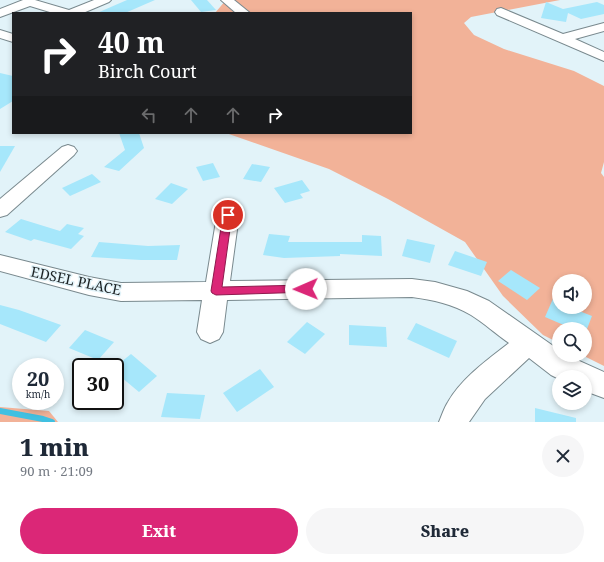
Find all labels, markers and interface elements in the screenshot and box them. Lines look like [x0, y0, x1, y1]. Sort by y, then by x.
text: 40 m [98, 23, 165, 61]
icon: right [32, 28, 84, 80]
text: Birch Court [98, 59, 197, 83]
icon: left [138, 104, 160, 126]
icon: ahead [180, 104, 202, 126]
icon: ahead [222, 104, 244, 126]
icon: right [264, 104, 286, 126]
pin [211, 198, 245, 232]
icon: arrive [217, 204, 239, 226]
street label: EDSEL PLACE [29, 262, 123, 299]
position arrow [285, 268, 327, 310]
map controls [552, 274, 592, 410]
button: sound [552, 274, 592, 314]
button: search [552, 322, 592, 362]
speed limit sign: 30 [72, 358, 124, 410]
text: 20 [27, 365, 49, 392]
button: layers [552, 370, 592, 410]
text: km/h [26, 387, 50, 401]
text: 1 min [20, 430, 89, 463]
button: close [542, 435, 584, 477]
text: 90 m · 21:09 [20, 462, 93, 480]
button: Exit [20, 508, 298, 554]
button: Share [306, 508, 584, 554]

